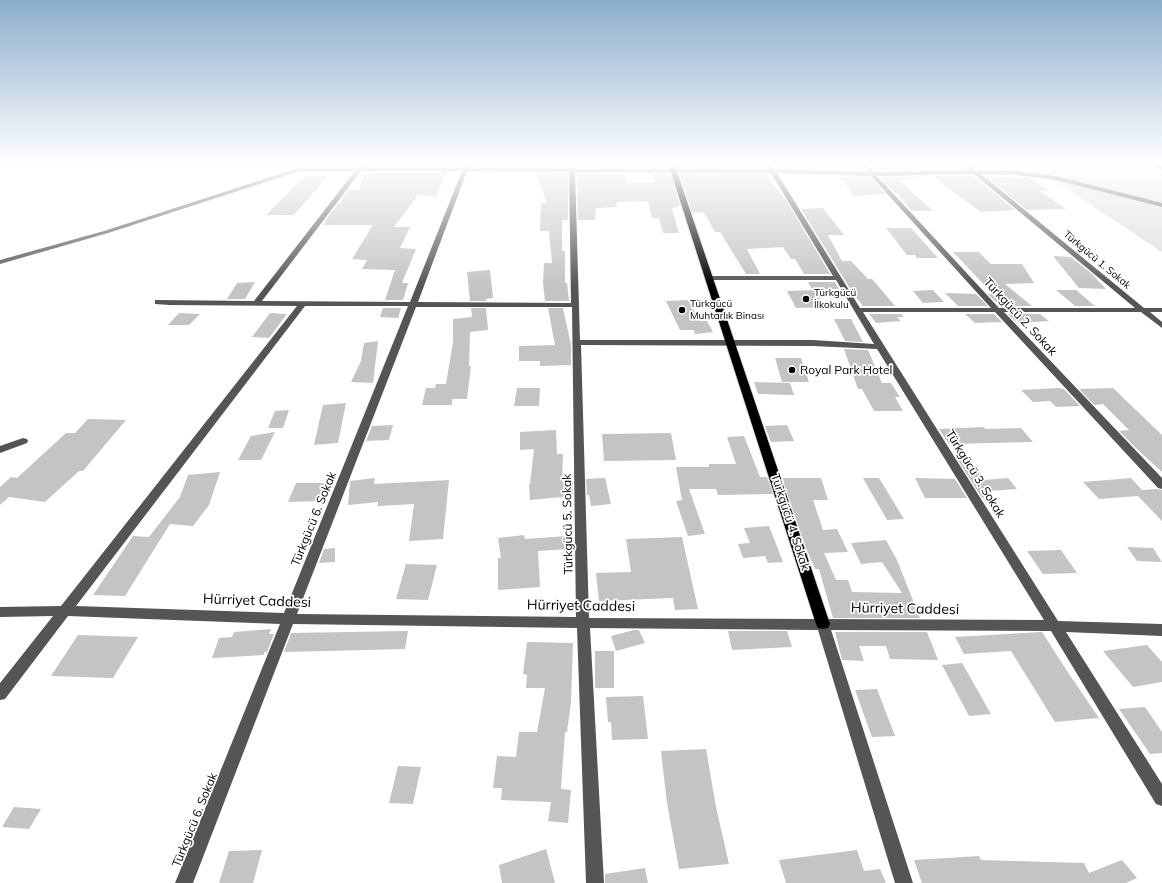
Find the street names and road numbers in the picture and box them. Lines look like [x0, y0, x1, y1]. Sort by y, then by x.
street label: Türkgücü 1. Sokak [1061, 228, 1133, 292]
street label: Türkgücü 2. Sokak [980, 275, 1060, 359]
street label: Türkgücü 3. Sokak [942, 427, 1008, 521]
street label: Türkgücü 6. Sokak [288, 470, 340, 568]
street label: Türkgücü 4. Sokak [768, 472, 812, 572]
street label: Türkgücü 5. Sokak [560, 474, 576, 574]
street label: Hürriyet Caddesi [203, 591, 311, 611]
street label: Hürriyet Caddesi [527, 597, 635, 615]
street label: Hürriyet Caddesi [851, 600, 959, 618]
street label: Türkgücü 6. Sokak [169, 771, 221, 869]

